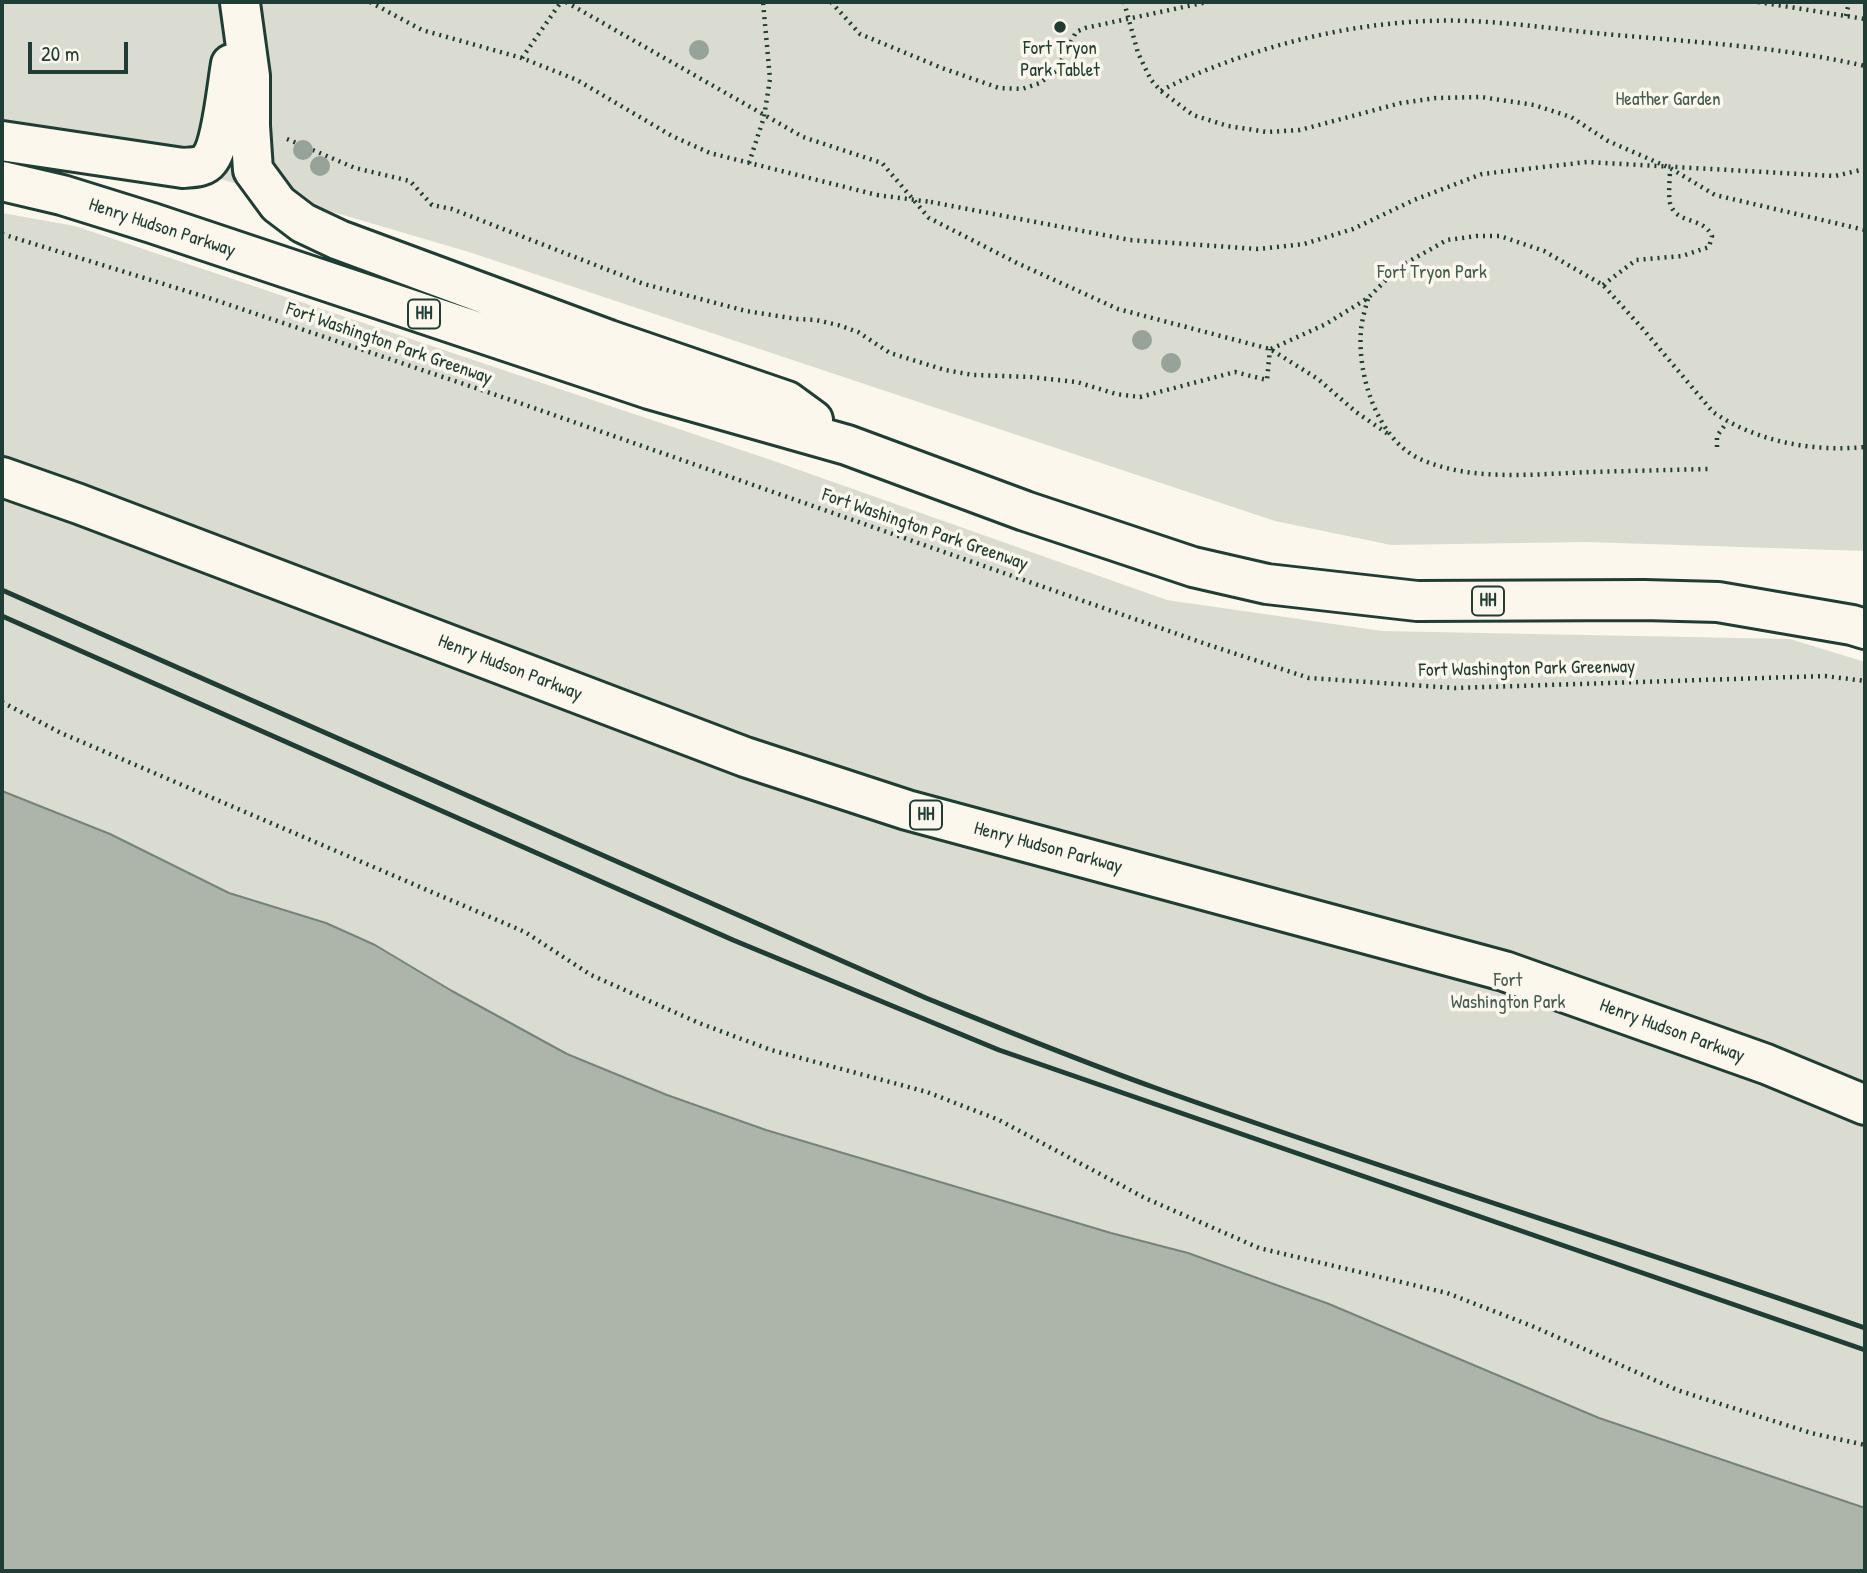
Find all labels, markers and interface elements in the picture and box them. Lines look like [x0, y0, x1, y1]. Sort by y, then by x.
marker: Fort Tryon Park Tablet [1052, 19, 1068, 35]
scale bar [32, 28, 131, 72]
place label: Fort Tryon Park Tablet [1020, 38, 1100, 82]
text: 20 m [41, 39, 79, 68]
park label: Heather Garden [1615, 89, 1721, 111]
street label: Henry Hudson Parkway [86, 194, 238, 262]
park label: Fort Tryon Park [1377, 262, 1487, 284]
street label: Fort Washington Park Greenway [283, 298, 495, 390]
road number: HH [408, 300, 440, 328]
street label: Fort Washington Park Greenway [819, 484, 1031, 576]
road number: HH [1472, 586, 1504, 616]
street label: Henry Hudson Parkway [435, 630, 585, 706]
street label: Fort Washington Park Greenway [1419, 656, 1635, 682]
road number: HH [910, 800, 942, 830]
street label: Henry Hudson Parkway [971, 817, 1125, 879]
park label: Fort Washington Park [1451, 970, 1565, 1014]
street label: Henry Hudson Parkway [1596, 994, 1748, 1068]

